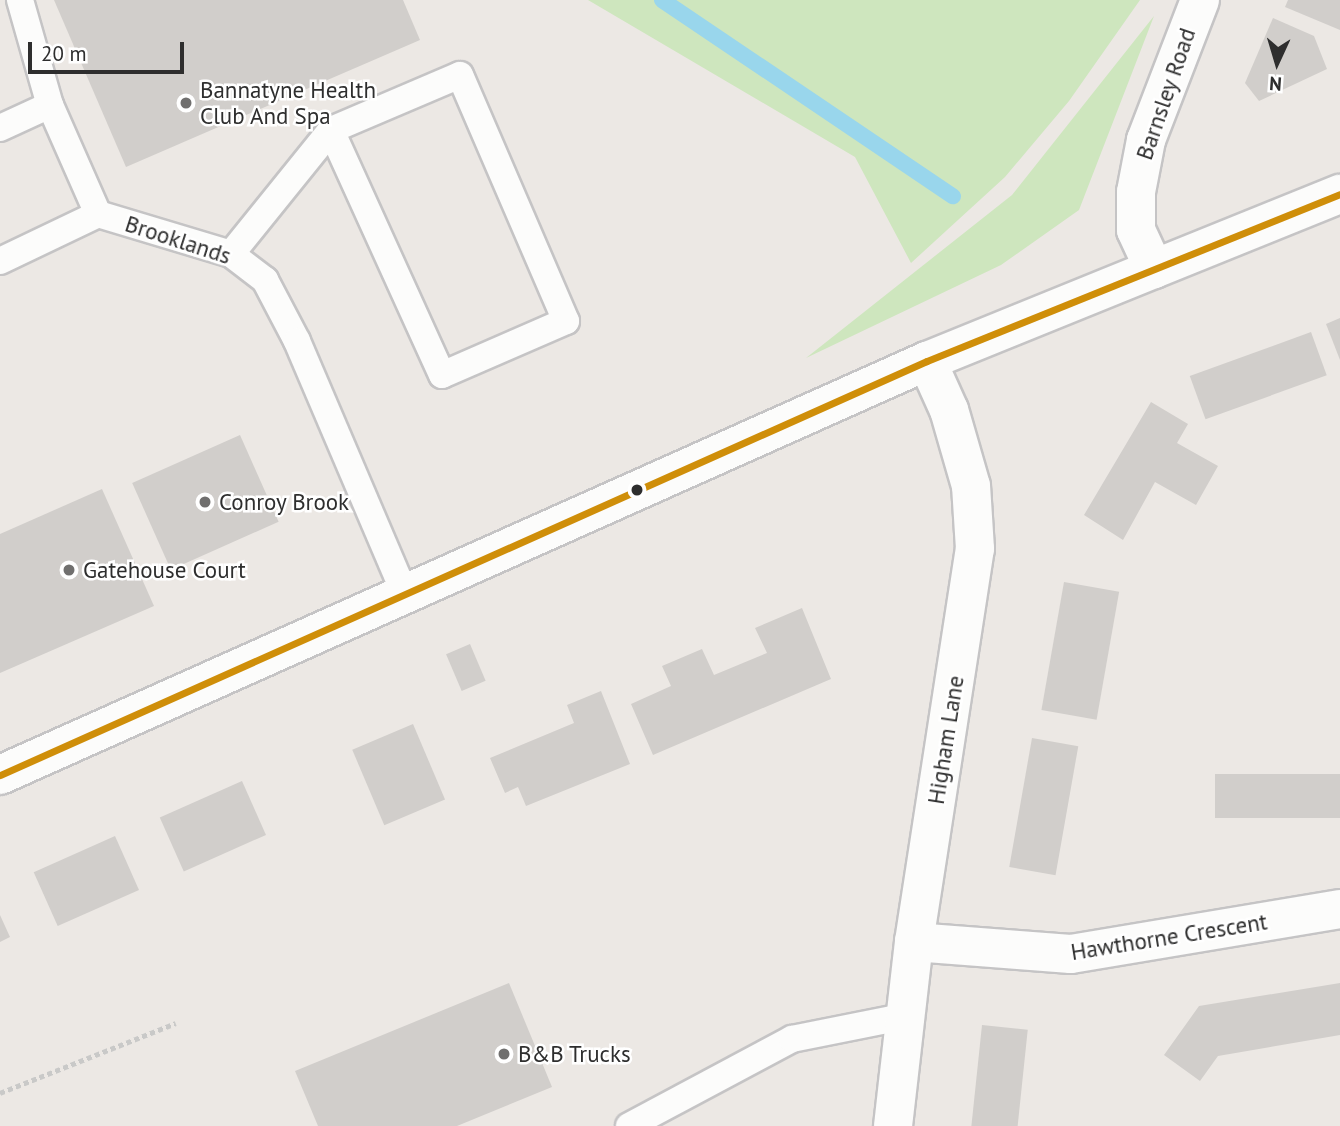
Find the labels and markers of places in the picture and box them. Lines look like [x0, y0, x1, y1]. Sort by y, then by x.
place label: Bannatyne Health Club And Spa [200, 76, 376, 130]
marker: Bannatyne Health Club And Spa [178, 95, 194, 111]
unlabelled marker [630, 483, 644, 497]
place label: Conroy Brook [219, 488, 350, 516]
marker: Conroy Brook [197, 494, 213, 510]
place label: Gatehouse Court [83, 556, 246, 584]
marker: Gatehouse Court [61, 562, 77, 578]
place label: B&B Trucks [518, 1040, 631, 1068]
marker: B&B Trucks [496, 1046, 512, 1062]

